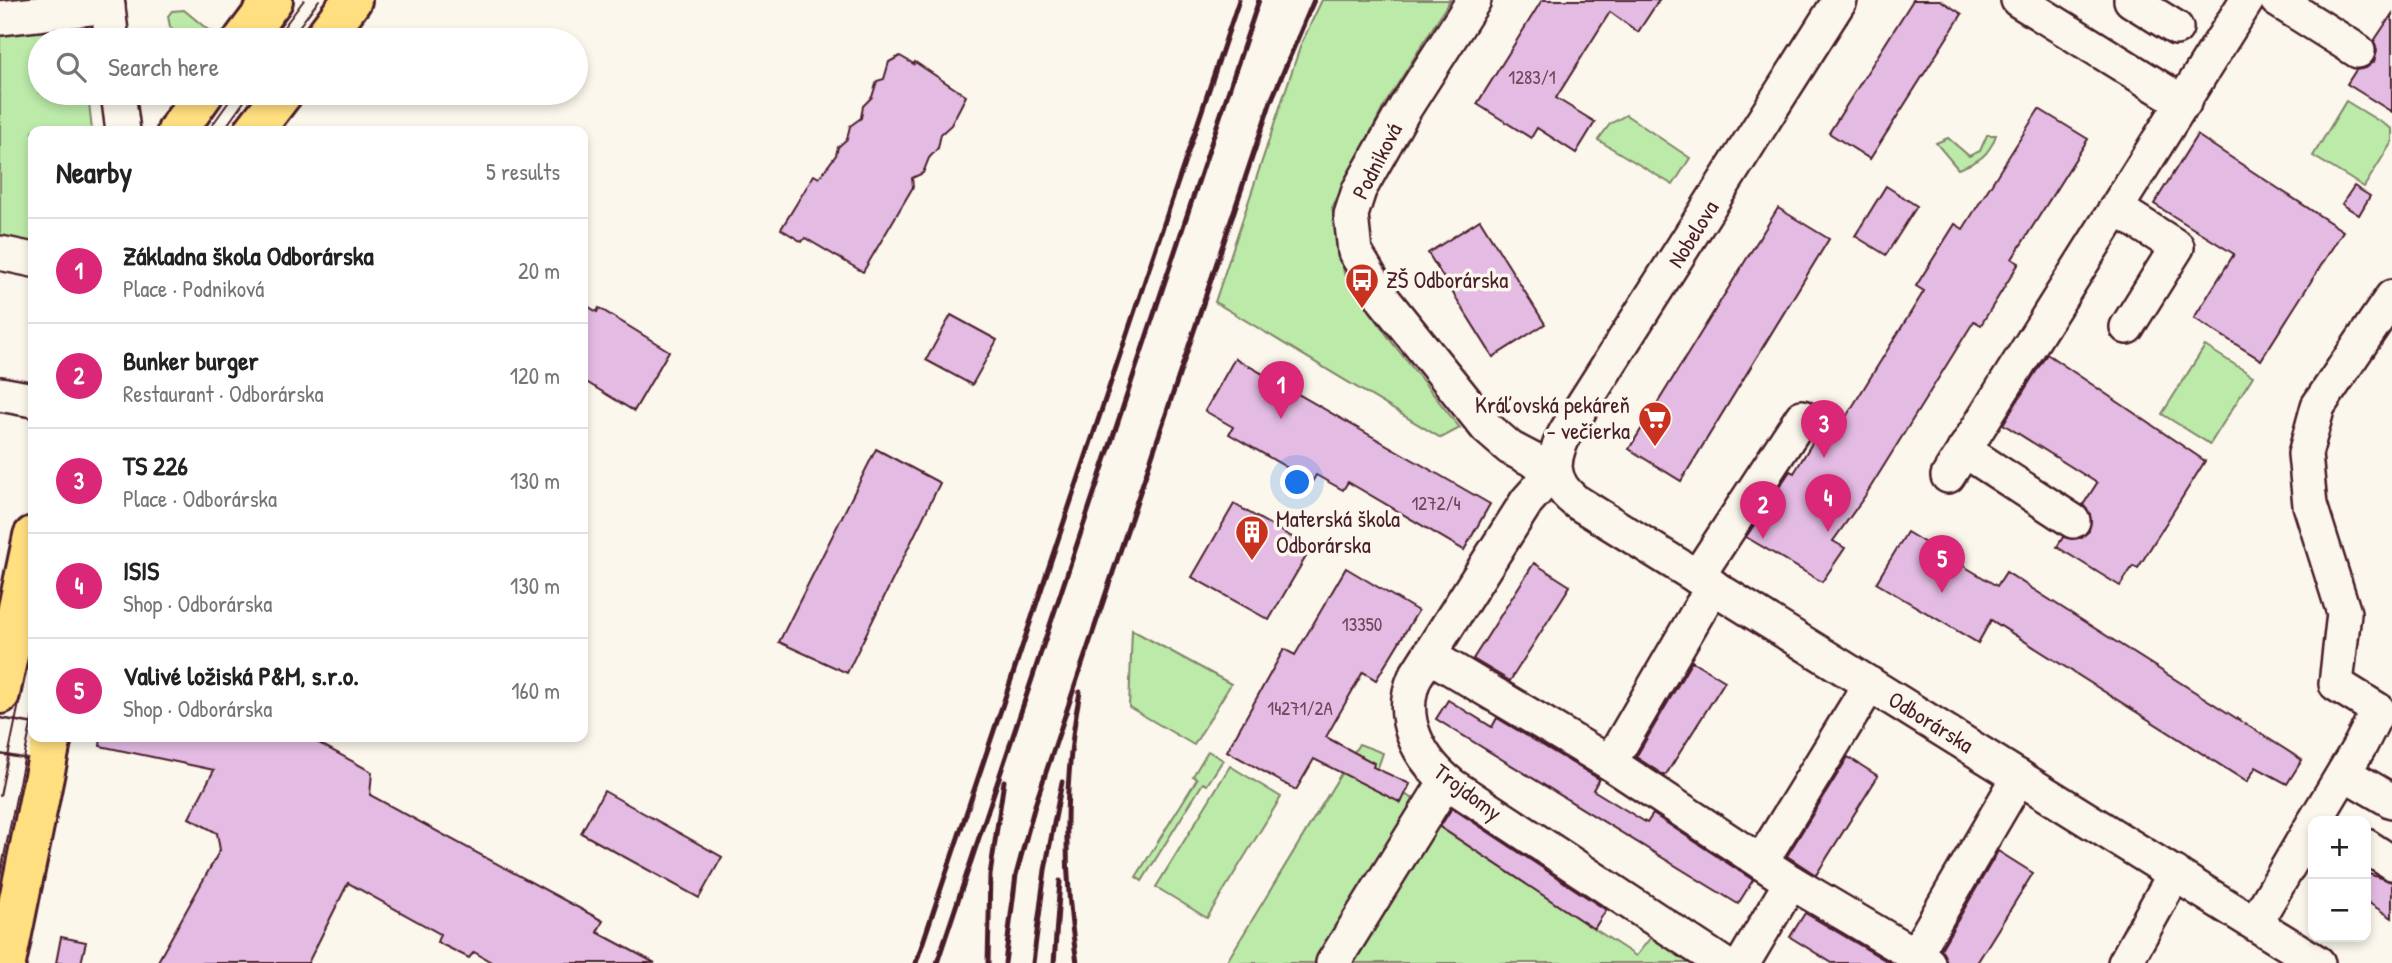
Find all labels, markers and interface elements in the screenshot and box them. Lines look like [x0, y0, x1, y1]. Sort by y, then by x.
search box [28, 28, 588, 105]
icon: search [52, 48, 90, 86]
text: Search here [108, 49, 219, 84]
house number: 1283/1 [1508, 64, 1556, 90]
street label: Podniková [1344, 117, 1409, 204]
text: Nearby [56, 152, 132, 192]
text: 5 results [486, 156, 560, 187]
street label: Nobelova [1660, 194, 1725, 273]
text: Základna škola Odborárska [123, 238, 374, 273]
text: 1 [75, 255, 83, 286]
text: 20 m [518, 255, 560, 286]
bus stop icon: ZŠ Odborárska [1343, 261, 1381, 310]
place label: ZŠ Odborárska [1386, 264, 1508, 295]
text: Place · Podniková [123, 273, 264, 304]
text: Bunker burger [123, 343, 259, 378]
text: 2 [74, 360, 84, 391]
text: 120 m [510, 360, 560, 391]
pin: 1 [1258, 361, 1304, 419]
text: Restaurant · Odborárska [123, 378, 324, 409]
place label: Kráľovská pekáreň - večierka [1475, 389, 1630, 446]
supermarket icon: Kráľovská pekáreň - večierka [1636, 399, 1674, 448]
pin: 3 [1801, 400, 1847, 458]
text: TS 226 [123, 448, 188, 483]
text: 3 [74, 465, 84, 496]
text: 130 m [510, 465, 560, 496]
your location [1280, 465, 1314, 499]
pin: 4 [1805, 474, 1851, 532]
pin: 2 [1740, 481, 1786, 539]
text: Place · Odborárska [123, 483, 277, 514]
house number: 1272/4 [1411, 490, 1461, 516]
place label: Materská škola Odborárska [1276, 503, 1400, 560]
building icon: Materská škola Odborárska [1233, 513, 1271, 562]
pin: 5 [1919, 535, 1965, 593]
text: ISIS [123, 553, 159, 588]
text: 4 [75, 570, 83, 601]
text: 130 m [510, 570, 560, 601]
text: Shop · Odborárska [123, 588, 272, 619]
house number: 13350 [1342, 611, 1382, 637]
text: Valivé ložiská P&M, s.r.o. [123, 658, 359, 693]
text: 5 [74, 675, 84, 706]
text: 160 m [511, 675, 560, 706]
street label: Odborárska [1883, 683, 1980, 760]
text: Shop · Odborárska [123, 693, 272, 724]
house number: 14271/2A [1267, 695, 1333, 721]
street label: Trojdomy [1428, 756, 1509, 828]
map controls [2308, 816, 2371, 942]
button: + [2308, 816, 2371, 879]
button: − [2308, 879, 2371, 942]

